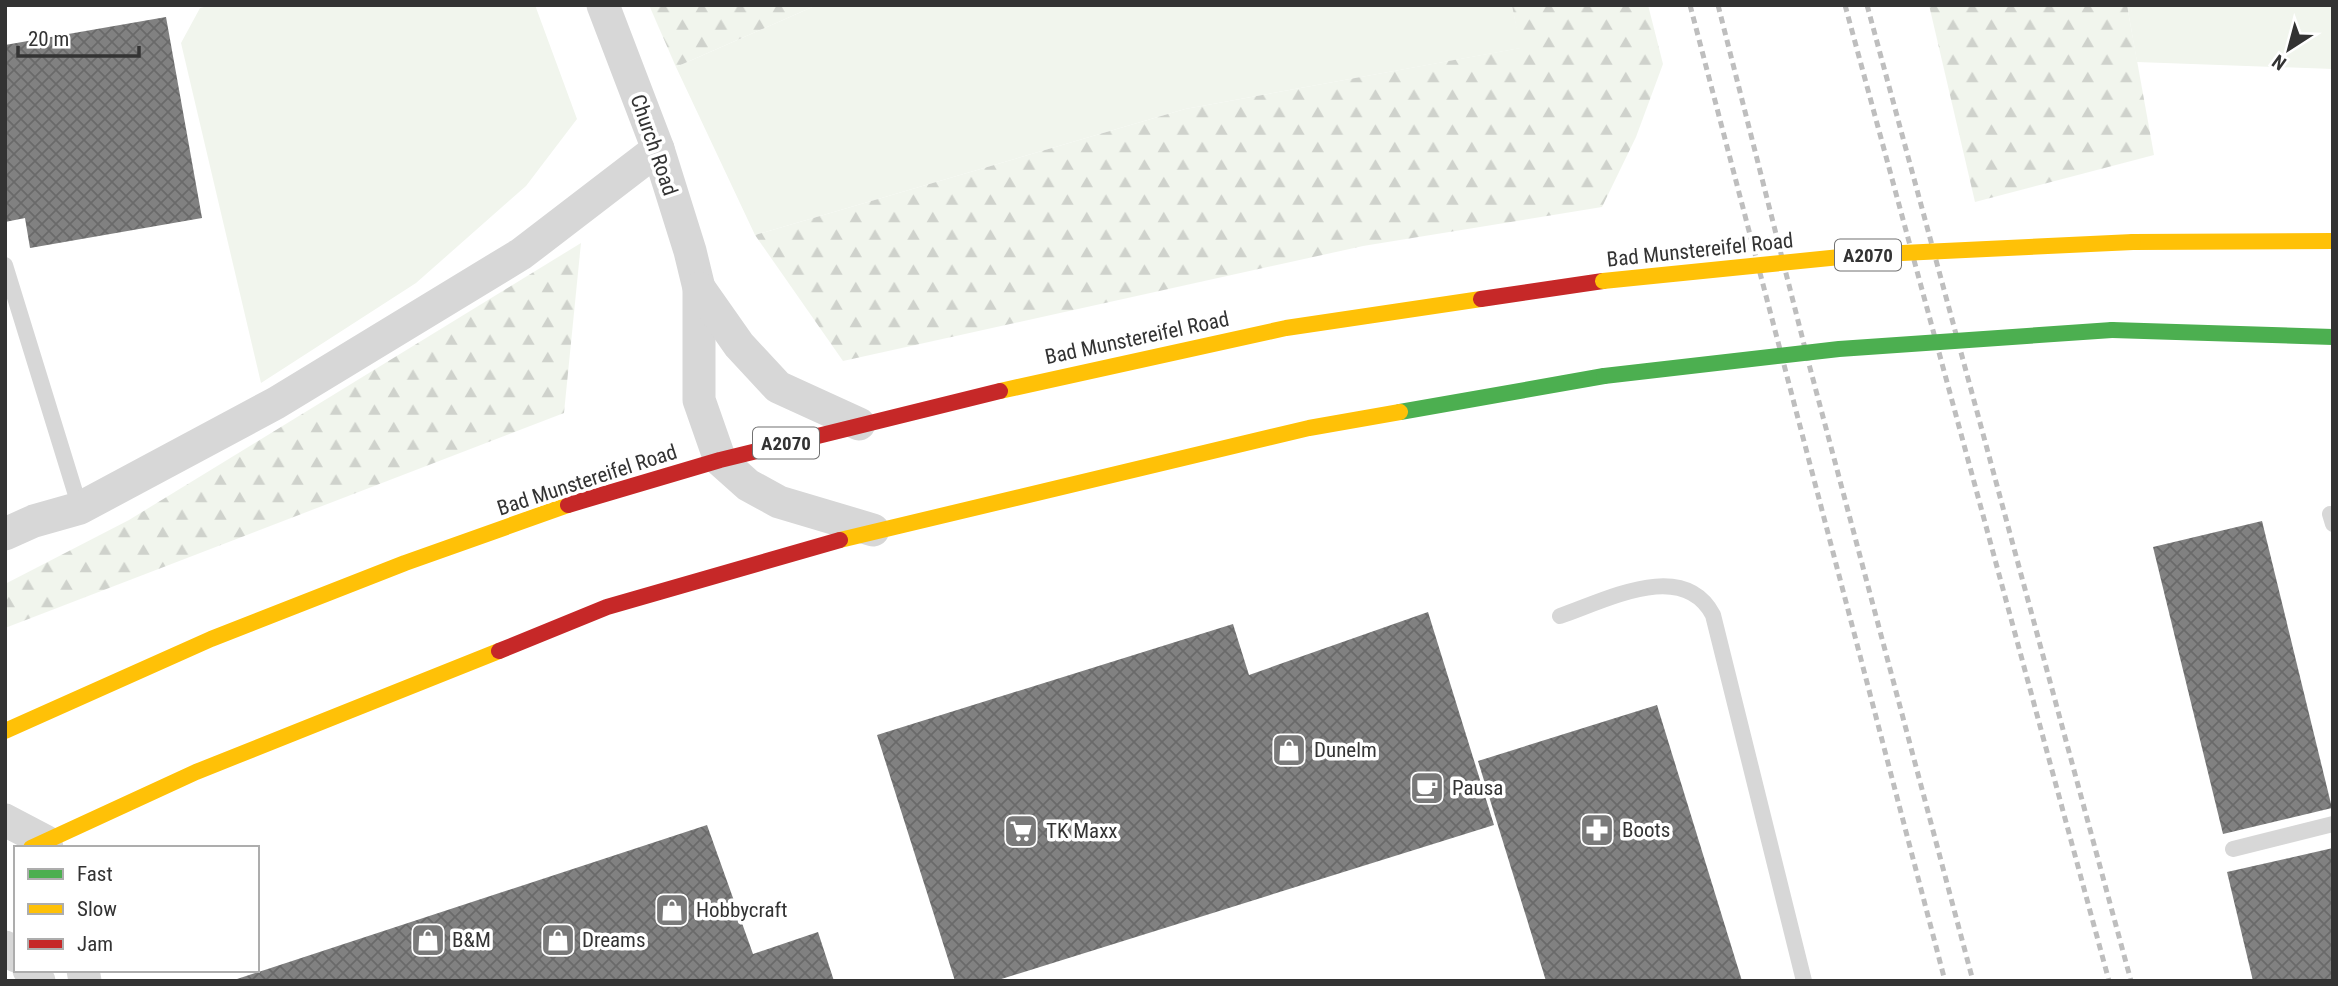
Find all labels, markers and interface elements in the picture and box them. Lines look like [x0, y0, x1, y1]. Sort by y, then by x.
scale bar [18, 14, 138, 58]
north arrow [2254, 14, 2324, 84]
text: 20 m [28, 27, 69, 51]
text: N [2268, 50, 2291, 75]
street label: Church Road [626, 91, 682, 199]
street label: Bad Munstereifel Road [1606, 228, 1794, 272]
road number: A2070 [1835, 240, 1901, 270]
street label: Bad Munstereifel Road [1043, 307, 1231, 369]
road number: A2070 [753, 428, 819, 458]
street label: Bad Munstereifel Road [494, 440, 680, 520]
shop icon: Dunelm [1270, 731, 1308, 769]
place label: Dunelm [1314, 738, 1377, 762]
cafe icon: Pausa [1408, 769, 1446, 807]
place label: Pausa [1452, 776, 1503, 800]
pharmacy icon: Boots [1578, 811, 1616, 849]
supermarket icon: TK Maxx [1002, 812, 1040, 850]
place label: Boots [1622, 818, 1670, 842]
place label: TK Maxx [1046, 819, 1118, 843]
legend [14, 846, 259, 972]
text: Fast [77, 862, 113, 886]
shop icon: Hobbycraft [653, 891, 691, 929]
text: Slow [77, 897, 117, 921]
place label: Hobbycraft [696, 898, 787, 922]
shop icon: B&M [409, 921, 447, 959]
shop icon: Dreams [539, 921, 577, 959]
place label: B&M [452, 928, 491, 952]
place label: Dreams [582, 928, 645, 952]
text: Jam [77, 932, 113, 956]

